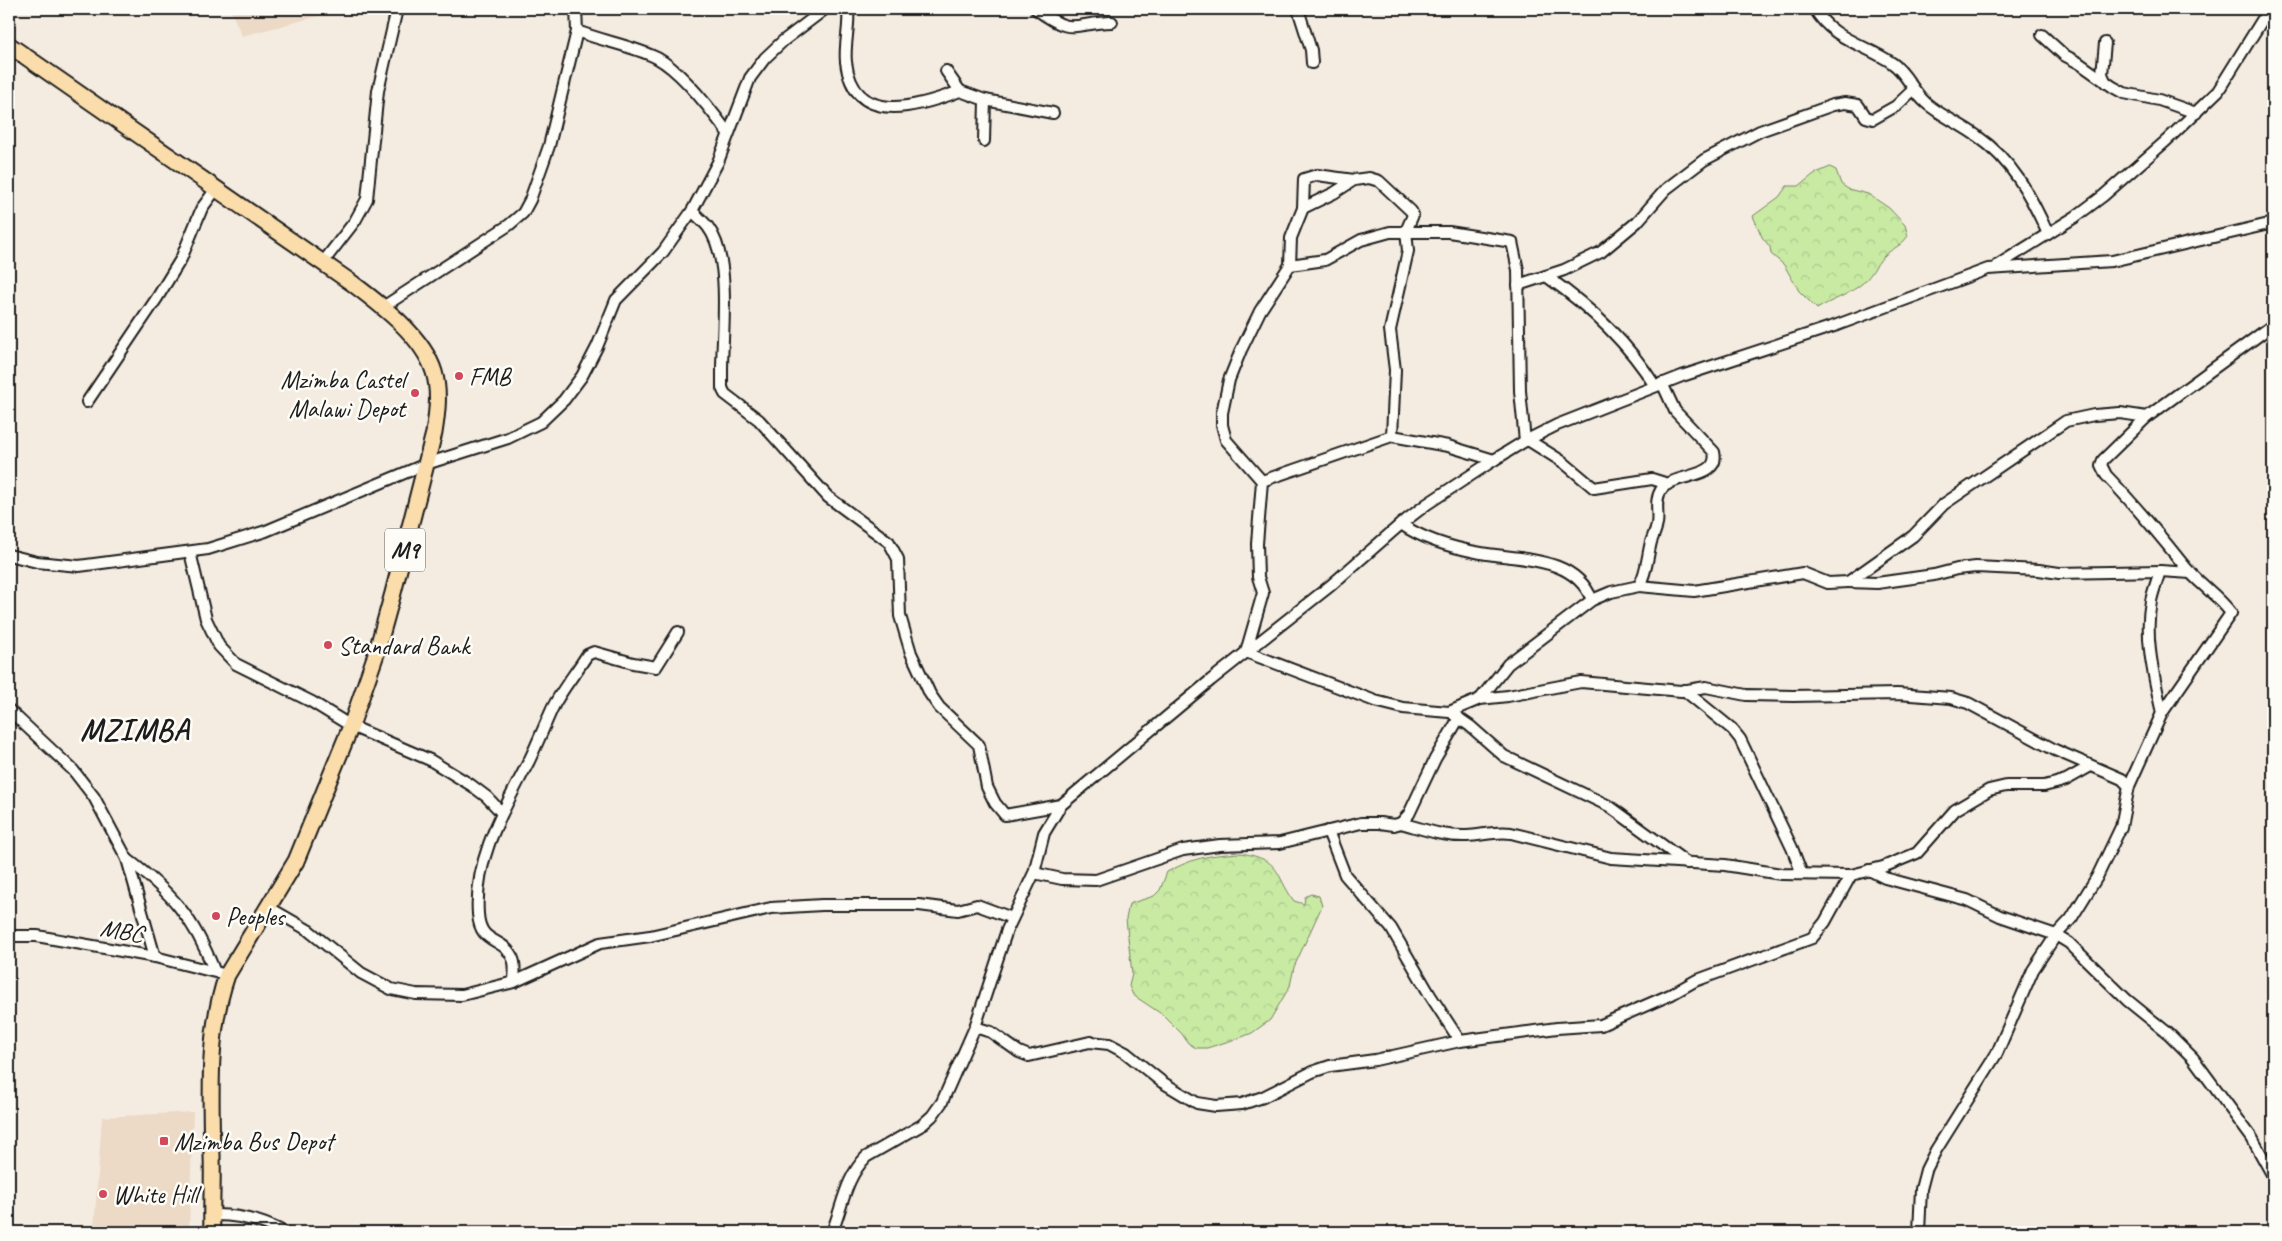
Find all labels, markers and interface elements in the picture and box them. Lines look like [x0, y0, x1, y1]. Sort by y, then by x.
place label: FMB [469, 361, 513, 393]
place label: Mzimba Castel Malawi Depot [280, 364, 410, 425]
marker: FMB [453, 370, 465, 382]
marker: Mzimba Castel Malawi Depot [409, 387, 421, 399]
road number: M9 [385, 528, 425, 572]
place label: Standard Bank [338, 630, 471, 662]
marker: Standard Bank [322, 639, 334, 651]
district label: MZIMBA [80, 711, 191, 749]
place label: Peoples [226, 901, 287, 933]
marker: Peoples [210, 910, 222, 922]
street label: MBC [98, 912, 149, 951]
place label: Mzimba Bus Depot [174, 1126, 337, 1158]
marker: Mzimba Bus Depot [158, 1135, 170, 1147]
place label: White Hill [113, 1179, 202, 1211]
marker: White Hill [97, 1188, 109, 1200]

